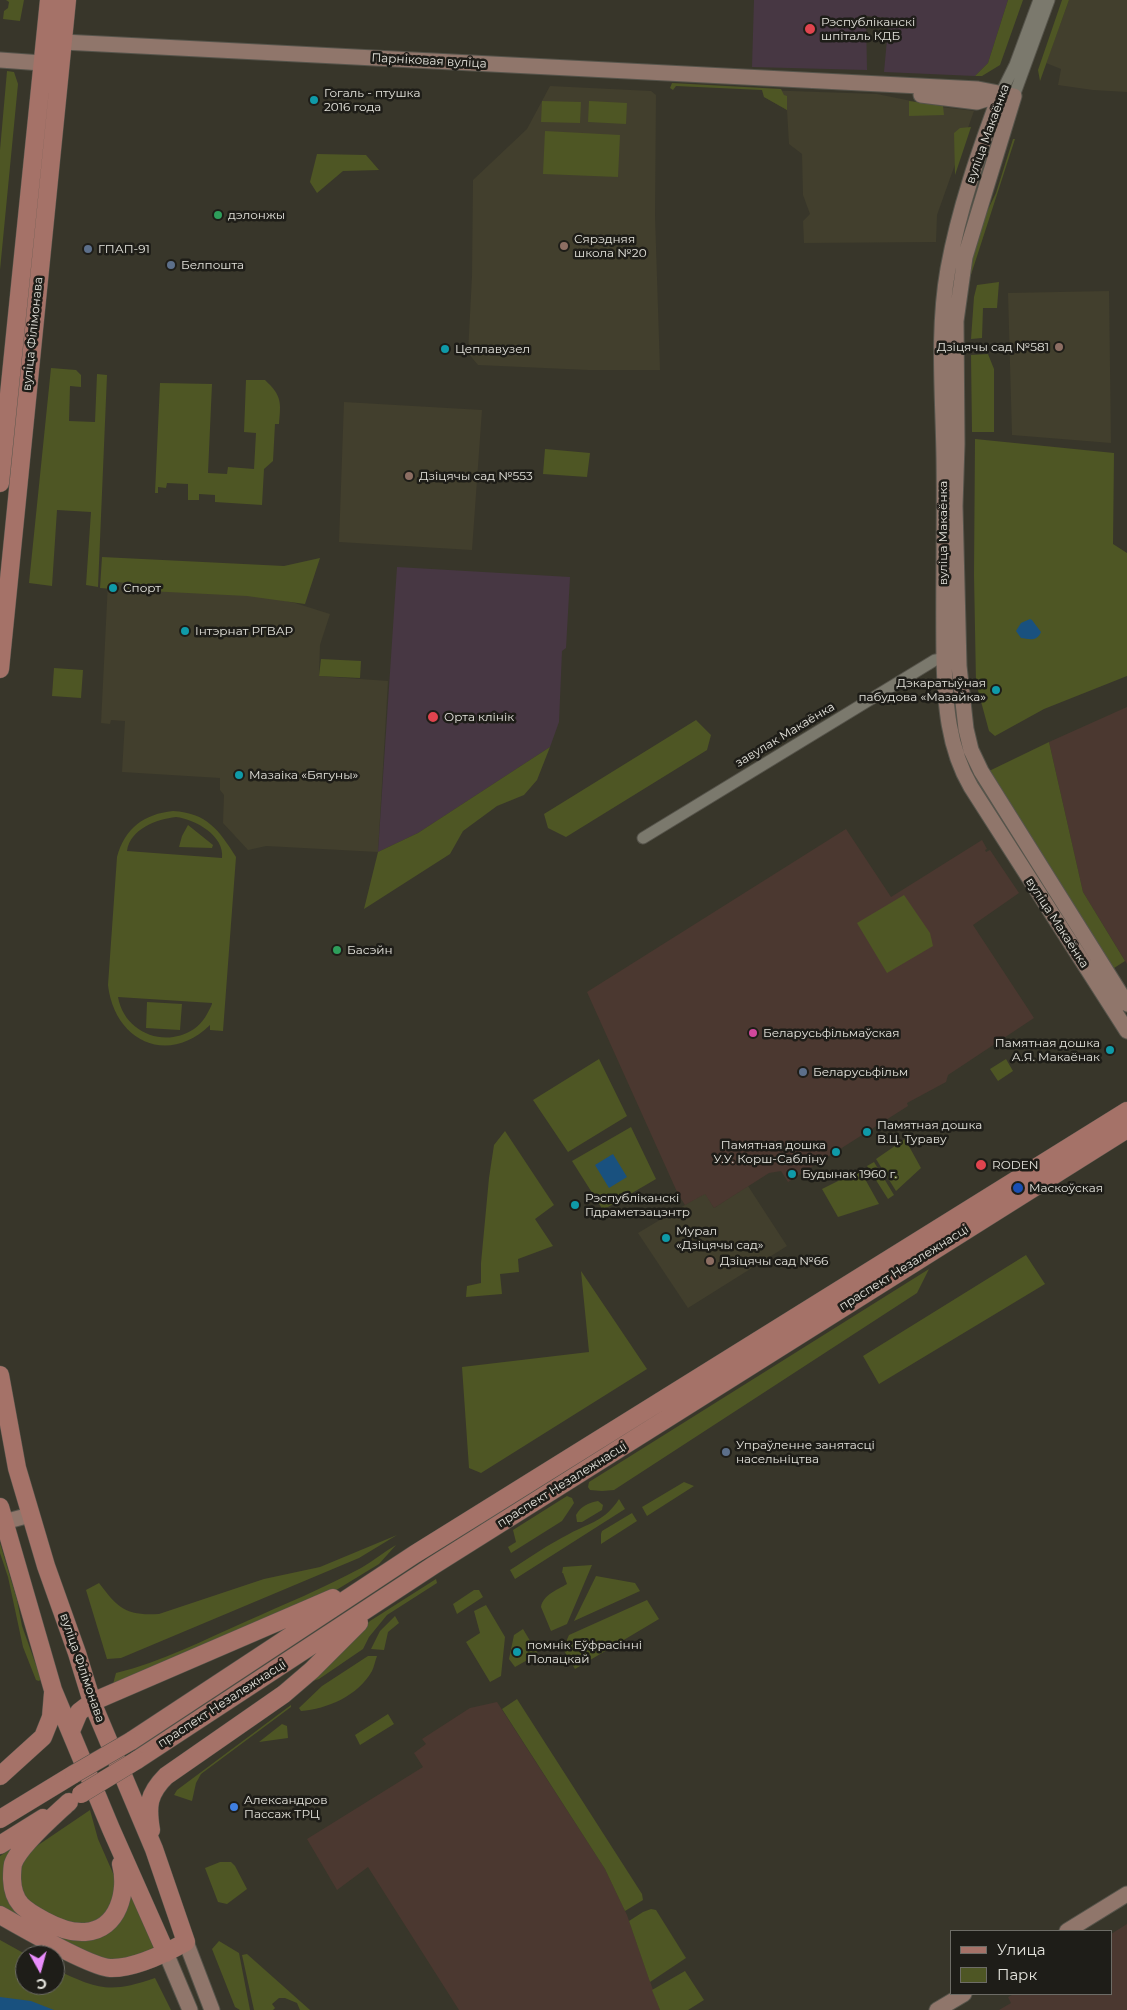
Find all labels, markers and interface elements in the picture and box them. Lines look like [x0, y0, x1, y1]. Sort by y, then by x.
place label: Рэспубліканскі шпіталь КДБ [821, 15, 915, 43]
marker: Рэспубліканскі шпіталь КДБ [803, 22, 817, 36]
street label: Парніковая вуліца [371, 51, 487, 71]
street label: вуліца Макаёнка [963, 82, 1013, 186]
place label: Гогаль - птушка 2016 года [324, 86, 420, 114]
marker: Гогаль - птушка 2016 года [308, 94, 320, 106]
place label: дэлонжы [228, 208, 285, 222]
marker: дэлонжы [212, 209, 224, 221]
place label: Сярэдняя школа №20 [574, 232, 647, 260]
marker: Сярэдняя школа №20 [558, 240, 570, 252]
place label: ГПАП-91 [98, 242, 150, 256]
marker: ГПАП-91 [82, 243, 94, 255]
place label: Белпошта [181, 258, 244, 272]
marker: Белпошта [165, 259, 177, 271]
street label: вуліца Філімонава [20, 276, 46, 392]
place label: Дзіцячы сад №581 [937, 340, 1049, 354]
marker: Дзіцячы сад №581 [1053, 341, 1065, 353]
place label: Цеплавузел [455, 342, 530, 356]
marker: Цеплавузел [439, 343, 451, 355]
place label: Дзіцячы сад №553 [419, 469, 533, 483]
marker: Дзіцячы сад №553 [403, 470, 415, 482]
street label: вуліца Макаёнка [936, 481, 950, 585]
place label: Спорт [123, 581, 161, 595]
marker: Спорт [107, 582, 119, 594]
place label: Інтэрнат РГВАР [195, 624, 293, 638]
marker: Інтэрнат РГВАР [179, 625, 191, 637]
place label: Дэкаратыўная пабудова «Мазайка» [858, 676, 986, 704]
marker: Дэкаратыўная пабудова «Мазайка» [990, 684, 1002, 696]
street label: завулак Макаёнка [733, 700, 837, 770]
marker: Орта клінік [426, 710, 440, 724]
place label: Орта клінік [444, 710, 514, 724]
place label: Мазаіка «Бягуны» [249, 768, 358, 782]
marker: Мазаіка «Бягуны» [233, 769, 245, 781]
street label: вуліца Макаёнка [1022, 875, 1092, 971]
place label: Басэйн [347, 943, 393, 957]
marker: Басэйн [331, 944, 343, 956]
place label: Беларусьфільмаўская [763, 1026, 900, 1040]
marker: Беларусьфільмаўская [747, 1027, 759, 1039]
place label: Памятная дошка А.Я. Макаёнак [995, 1036, 1100, 1064]
marker: Памятная дошка А.Я. Макаёнак [1104, 1044, 1116, 1056]
place label: Беларусьфільм [813, 1065, 908, 1079]
marker: Беларусьфільм [797, 1066, 809, 1078]
place label: Памятная дошка В.Ц. Тураву [877, 1118, 982, 1146]
marker: Памятная дошка В.Ц. Тураву [861, 1126, 873, 1138]
place label: Памятная дошка У.У. Корш-Сабліну [714, 1138, 826, 1166]
marker: Памятная дошка У.У. Корш-Сабліну [830, 1146, 842, 1158]
marker: RODEN [974, 1158, 988, 1172]
place label: RODEN [992, 1158, 1038, 1172]
place label: Будынак 1960 г. [802, 1167, 897, 1181]
marker: Будынак 1960 г. [786, 1168, 798, 1180]
marker: Маскоўская [1011, 1181, 1025, 1195]
place label: Маскоўская [1029, 1181, 1103, 1195]
place label: Рэспубліканскі Гідраметэацэнтр [585, 1191, 690, 1219]
marker: Рэспубліканскі Гідраметэацэнтр [569, 1199, 581, 1211]
street label: праспект Незалежнасці [837, 1222, 971, 1314]
place label: Мурал «Дзіцячы сад» [676, 1224, 763, 1252]
marker: Мурал «Дзіцячы сад» [660, 1232, 672, 1244]
place label: Дзіцячы сад №66 [720, 1254, 828, 1268]
marker: Дзіцячы сад №66 [704, 1255, 716, 1267]
place label: Упраўленне занятасці насельніцтва [736, 1438, 875, 1466]
street label: праспект Незалежнасці [495, 1439, 629, 1531]
marker: Упраўленне занятасці насельніцтва [720, 1446, 732, 1458]
street label: вуліца Філімонава [57, 1611, 107, 1725]
place label: помнік Еўфрасінні Полацкай [527, 1638, 642, 1666]
marker: помнік Еўфрасінні Полацкай [511, 1646, 523, 1658]
street label: праспект Незалежнасці [155, 1657, 289, 1751]
place label: Александров Пассаж ТРЦ [244, 1793, 328, 1821]
marker: Александров Пассаж ТРЦ [228, 1801, 240, 1813]
legend [950, 1930, 1112, 1995]
text: Улица [997, 1940, 1045, 1959]
north arrow [15, 1945, 65, 1995]
text: Парк [997, 1965, 1037, 1984]
text: С [36, 1974, 48, 1993]

